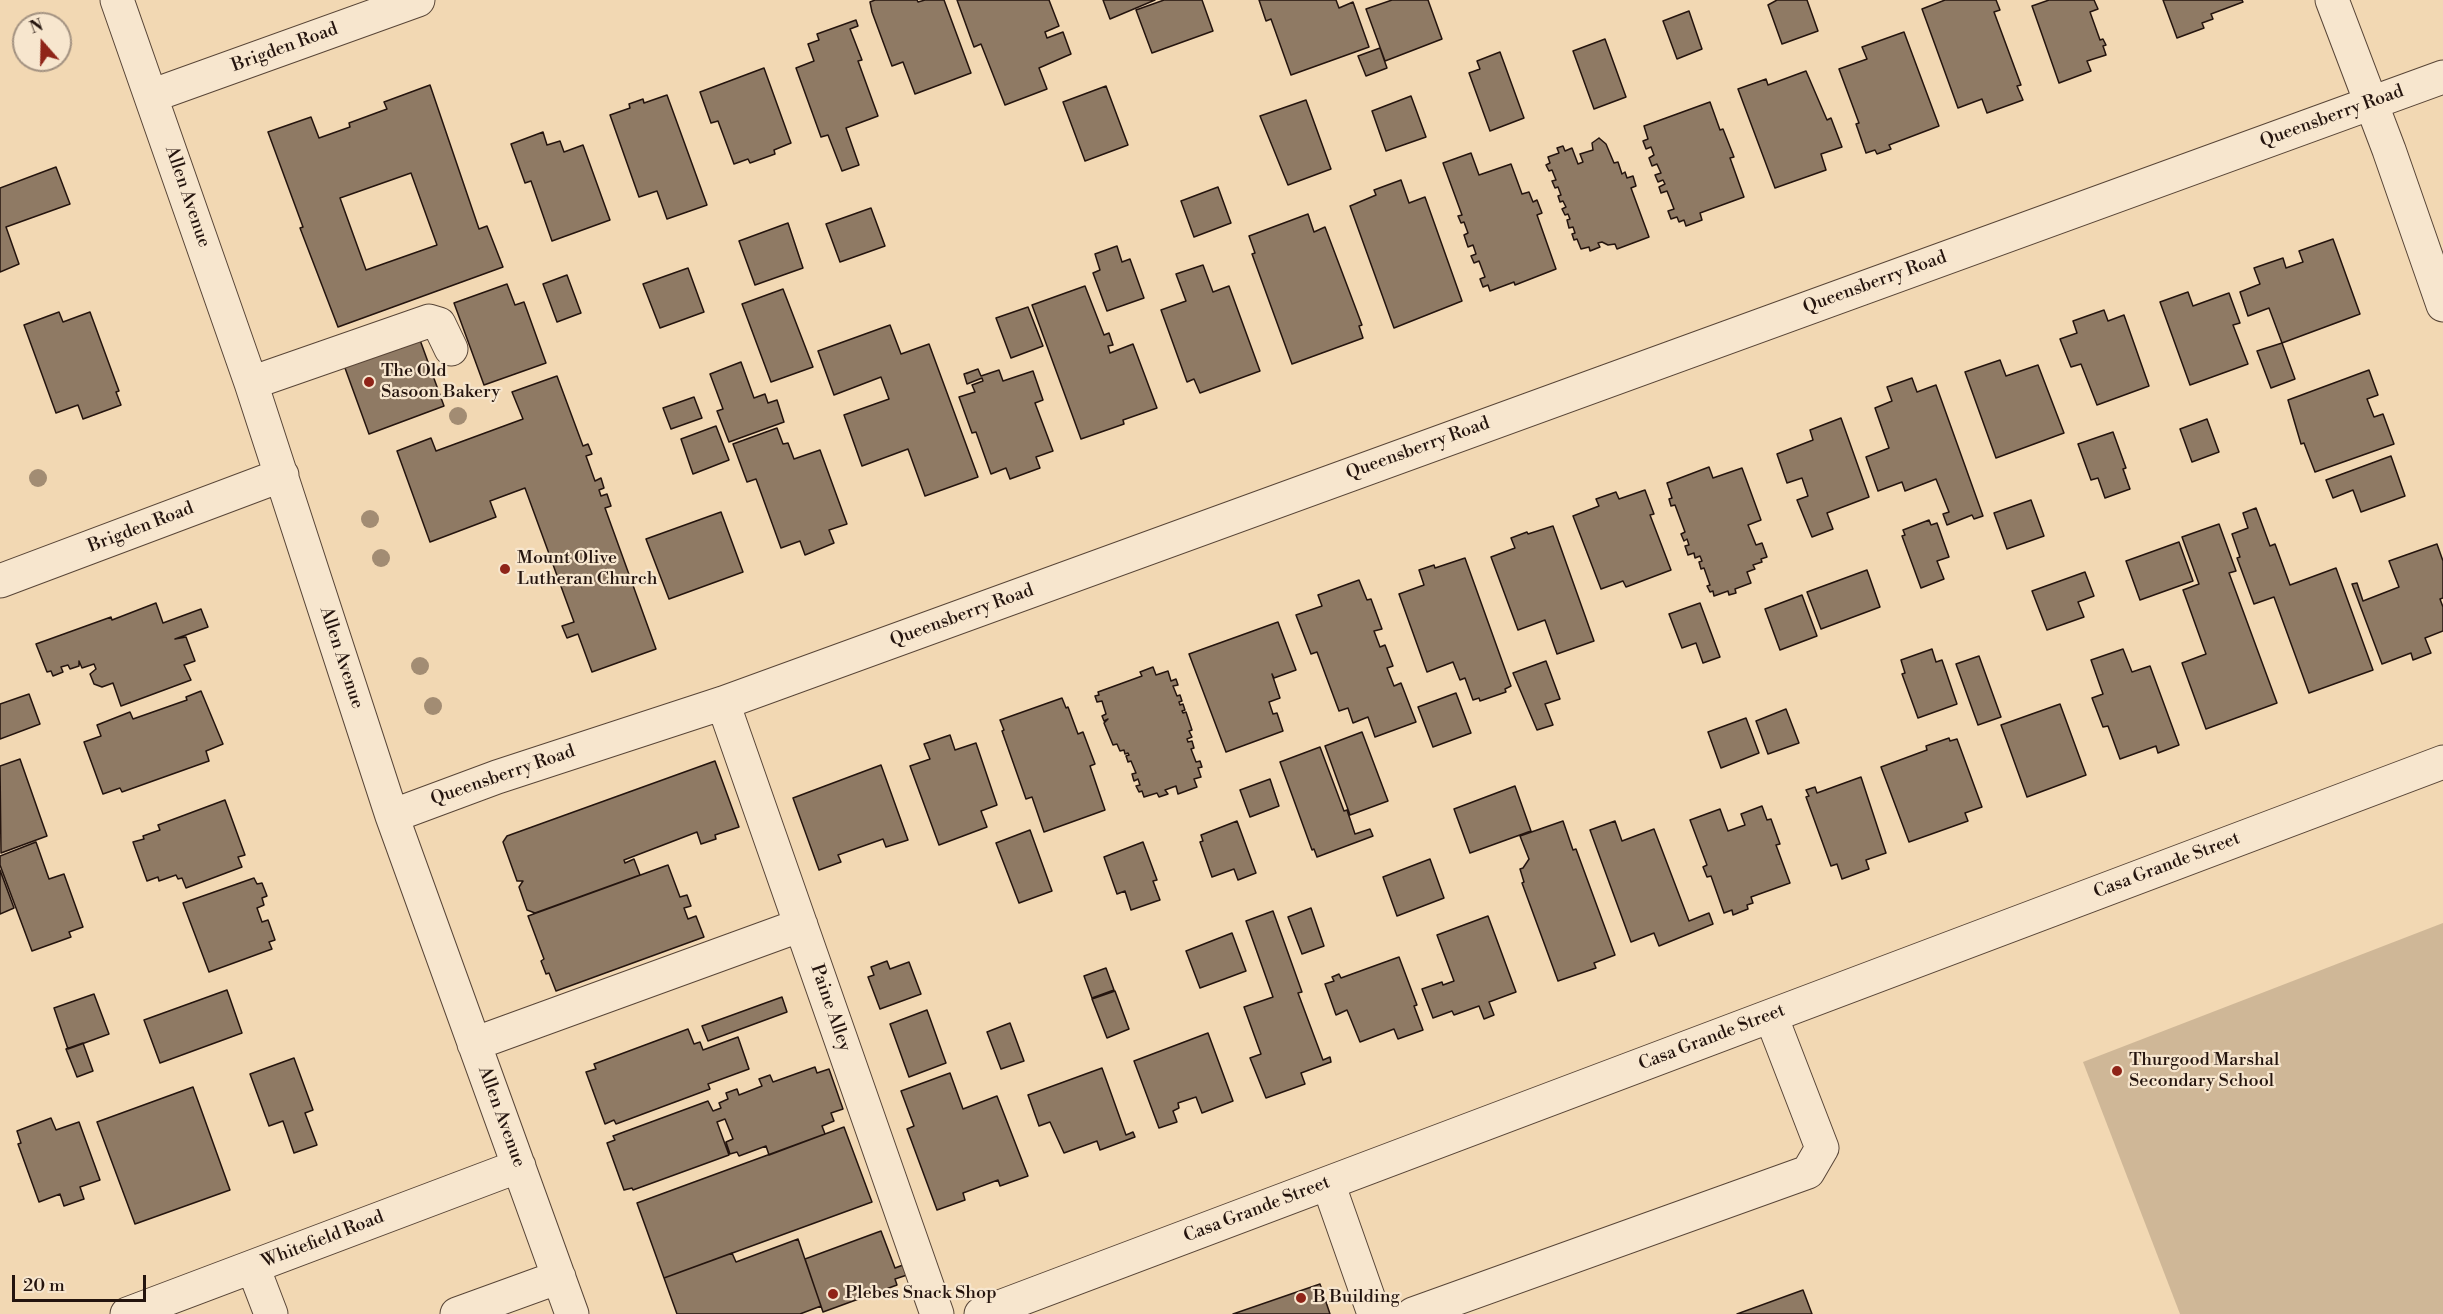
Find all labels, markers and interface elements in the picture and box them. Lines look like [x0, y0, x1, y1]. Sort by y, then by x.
north arrow [12, 12, 72, 72]
text: N [27, 15, 46, 39]
street label: Brigden Road [229, 19, 341, 77]
street label: Queensberry Road [2257, 81, 2407, 153]
street label: Allen Avenue [160, 143, 214, 251]
street label: Queensberry Road [1800, 247, 1950, 319]
place label: The Old Sasoon Bakery [381, 361, 500, 404]
marker: The Old Sasoon Bakery [362, 375, 376, 389]
street label: Queensberry Road [1343, 413, 1493, 485]
street label: Brigden Road [85, 498, 197, 558]
place label: Mount Olive Lutheran Church [517, 548, 657, 590]
marker: Mount Olive Lutheran Church [498, 562, 512, 576]
street label: Queensberry Road [887, 580, 1037, 652]
street label: Allen Avenue [314, 604, 368, 712]
street label: Queensberry Road [428, 741, 578, 811]
street label: Casa Grande Street [2091, 828, 2243, 904]
street label: Paine Alley [805, 962, 855, 1054]
street label: Casa Grande Street [1636, 1000, 1788, 1076]
place label: Thurgood Marshal Secondary School [2129, 1050, 2279, 1092]
street label: Allen Avenue [473, 1064, 529, 1170]
marker: Thurgood Marshal Secondary School [2110, 1064, 2124, 1078]
street label: Casa Grande Street [1181, 1172, 1333, 1248]
street label: Whitefield Road [259, 1207, 387, 1273]
scale bar [15, 1263, 148, 1301]
text: 20 m [23, 1274, 65, 1297]
place label: Plebes Snack Shop [845, 1283, 997, 1305]
marker: Plebes Snack Shop [826, 1287, 840, 1301]
place label: B Building [1313, 1287, 1400, 1309]
marker: B Building [1294, 1291, 1308, 1305]

